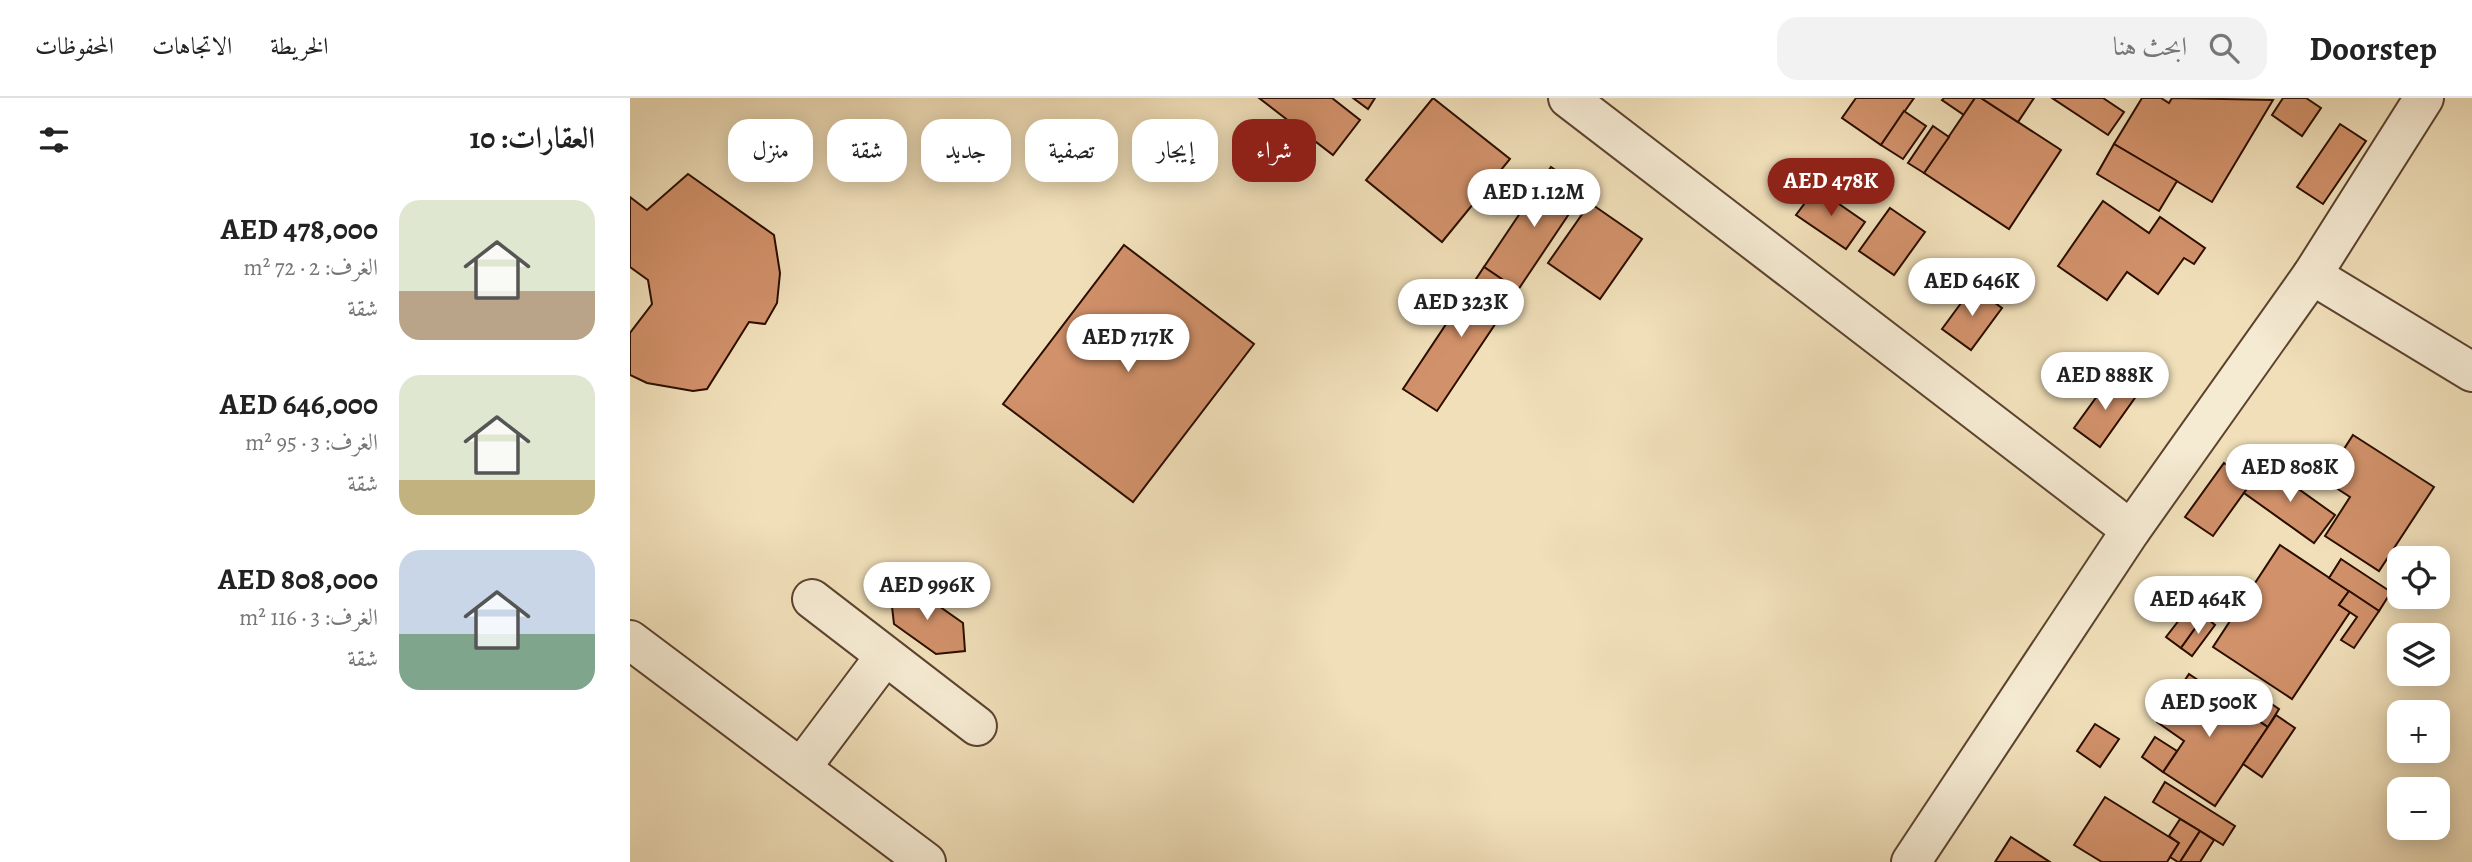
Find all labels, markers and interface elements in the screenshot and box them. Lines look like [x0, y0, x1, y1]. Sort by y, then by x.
search box [1777, 17, 2267, 80]
text: Doorstep [2309, 26, 2437, 71]
text: ابحث هنا [2113, 29, 2187, 64]
icon: search [2205, 29, 2243, 67]
text: المحفوظات [35, 30, 114, 62]
text: الاتجاهات [152, 30, 232, 62]
text: الخريطة [270, 30, 329, 62]
text: العقارات: 10 [470, 118, 595, 158]
chip: منزل [728, 119, 813, 182]
chip: شقة [827, 119, 907, 182]
chip: جديد [921, 119, 1011, 182]
chip: تصفية [1025, 119, 1118, 182]
chip: إيجار [1132, 119, 1218, 182]
chip: شراء [1232, 119, 1316, 182]
icon: filters [35, 121, 73, 159]
pin: AED 478K [1759, 158, 1903, 218]
text: AED 478K [1784, 165, 1878, 196]
pin: AED 1.12M [1454, 170, 1614, 229]
text: AED 1.12M [1483, 176, 1585, 207]
text: AED 478,000 [221, 209, 378, 249]
icon: home [455, 228, 539, 312]
text: الغرف: 2 · 72 m² [244, 252, 378, 283]
pin: AED 646K [1900, 258, 2044, 318]
text: AED 646K [1924, 265, 2020, 296]
pin: AED 323K [1389, 280, 1533, 339]
text: AED 323K [1414, 286, 1508, 317]
text: شقة [348, 293, 378, 324]
pin: AED 717K [1056, 314, 1200, 374]
text: AED 717K [1082, 321, 1174, 352]
pin: AED 888K [2033, 352, 2177, 412]
text: AED 888K [2057, 359, 2153, 390]
text: AED 646,000 [220, 384, 378, 424]
icon: home [455, 403, 539, 487]
text: الغرف: 3 · 95 m² [245, 427, 378, 458]
pin: AED 808K [2218, 444, 2362, 504]
text: AED 808K [2242, 451, 2338, 482]
text: شقة [348, 468, 378, 499]
map controls [2387, 546, 2450, 840]
button: locate [2387, 546, 2450, 609]
text: AED 808,000 [218, 559, 378, 599]
pin: AED 996K [855, 562, 999, 622]
text: AED 996K [879, 569, 975, 600]
pin: AED 464K [2126, 576, 2270, 636]
icon: home [455, 578, 539, 662]
text: AED 464K [2150, 583, 2246, 614]
text: الغرف: 3 · 116 m² [239, 602, 378, 633]
button: layers [2387, 623, 2450, 686]
text: شقة [348, 643, 378, 674]
pin: AED 500K [2137, 680, 2281, 739]
text: AED 500K [2161, 686, 2257, 717]
button: + [2387, 700, 2450, 763]
button: − [2387, 777, 2450, 840]

